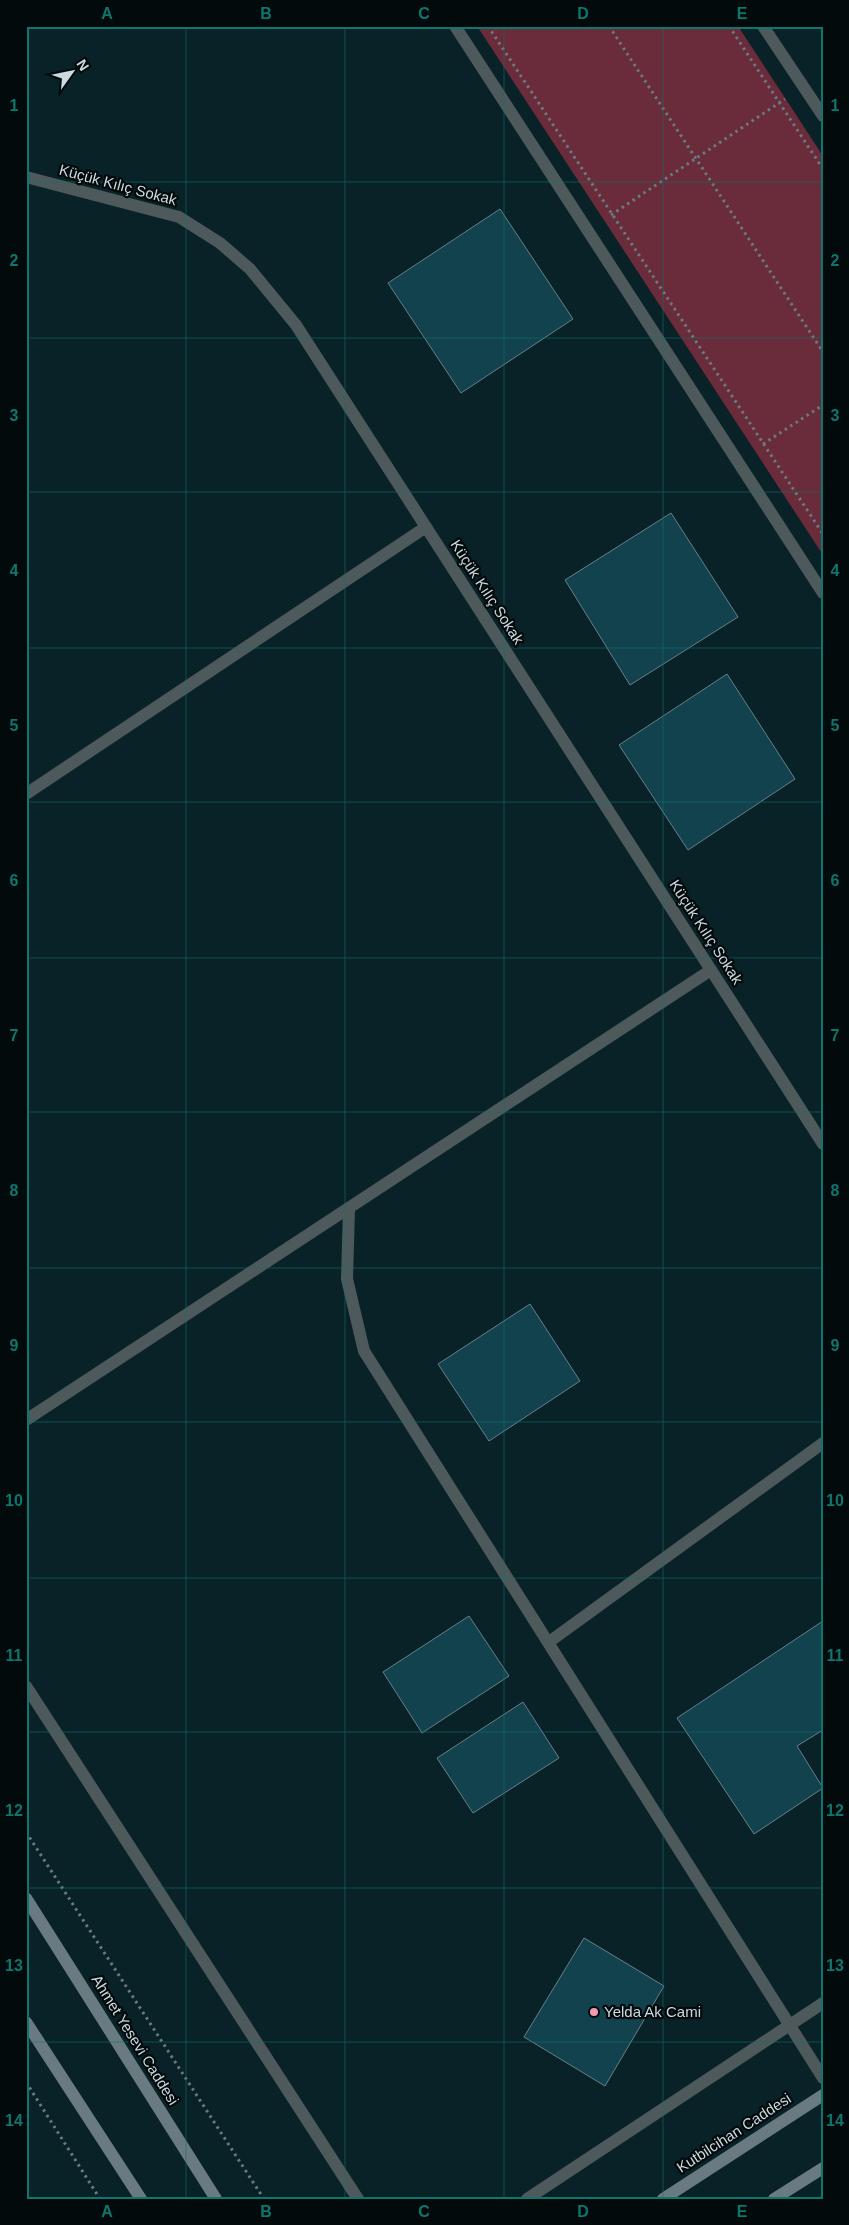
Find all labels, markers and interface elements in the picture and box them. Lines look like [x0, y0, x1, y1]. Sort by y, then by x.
text: A [101, 5, 113, 22]
text: B [260, 5, 272, 22]
text: C [418, 5, 430, 22]
text: D [577, 5, 589, 22]
text: E [737, 5, 748, 22]
north arrow [48, 48, 98, 98]
text: N [73, 56, 92, 74]
text: 1 [10, 97, 19, 114]
text: 1 [831, 97, 840, 114]
street label: Küçük Kılıç Sokak [58, 161, 179, 209]
text: 2 [10, 252, 19, 269]
text: 2 [831, 252, 840, 269]
text: 3 [10, 407, 19, 424]
text: 3 [831, 407, 840, 424]
street label: Küçük Kılıç Sokak [447, 536, 528, 647]
text: 4 [10, 562, 19, 579]
text: 4 [831, 562, 840, 579]
text: 5 [10, 717, 19, 734]
text: 5 [831, 717, 840, 734]
text: 6 [10, 872, 19, 889]
text: 6 [831, 872, 840, 889]
street label: Küçük Kılıç Sokak [666, 876, 747, 987]
text: 7 [10, 1027, 19, 1044]
text: 7 [831, 1027, 840, 1044]
text: 8 [10, 1182, 19, 1199]
text: 8 [831, 1182, 840, 1199]
text: 9 [10, 1337, 19, 1354]
text: 9 [831, 1337, 840, 1354]
text: 10 [5, 1492, 23, 1509]
text: 10 [826, 1492, 844, 1509]
text: 11 [6, 1647, 23, 1664]
text: 11 [827, 1647, 844, 1664]
text: 12 [5, 1802, 23, 1819]
text: 12 [826, 1802, 844, 1819]
text: 13 [5, 1957, 23, 1974]
text: 13 [826, 1957, 844, 1974]
street label: Ahmet Yesevi Caddesi [88, 1972, 182, 2108]
place label: Yelda Ak Cami [604, 2003, 701, 2020]
marker: Yelda Ak Cami [588, 2006, 600, 2018]
street label: Kutbilcihan Caddesi [673, 2089, 794, 2176]
text: 14 [5, 2112, 23, 2129]
text: 14 [826, 2112, 844, 2129]
text: A [101, 2203, 113, 2220]
text: B [260, 2203, 272, 2220]
text: C [418, 2203, 430, 2220]
text: D [577, 2203, 589, 2220]
text: E [737, 2203, 748, 2220]

